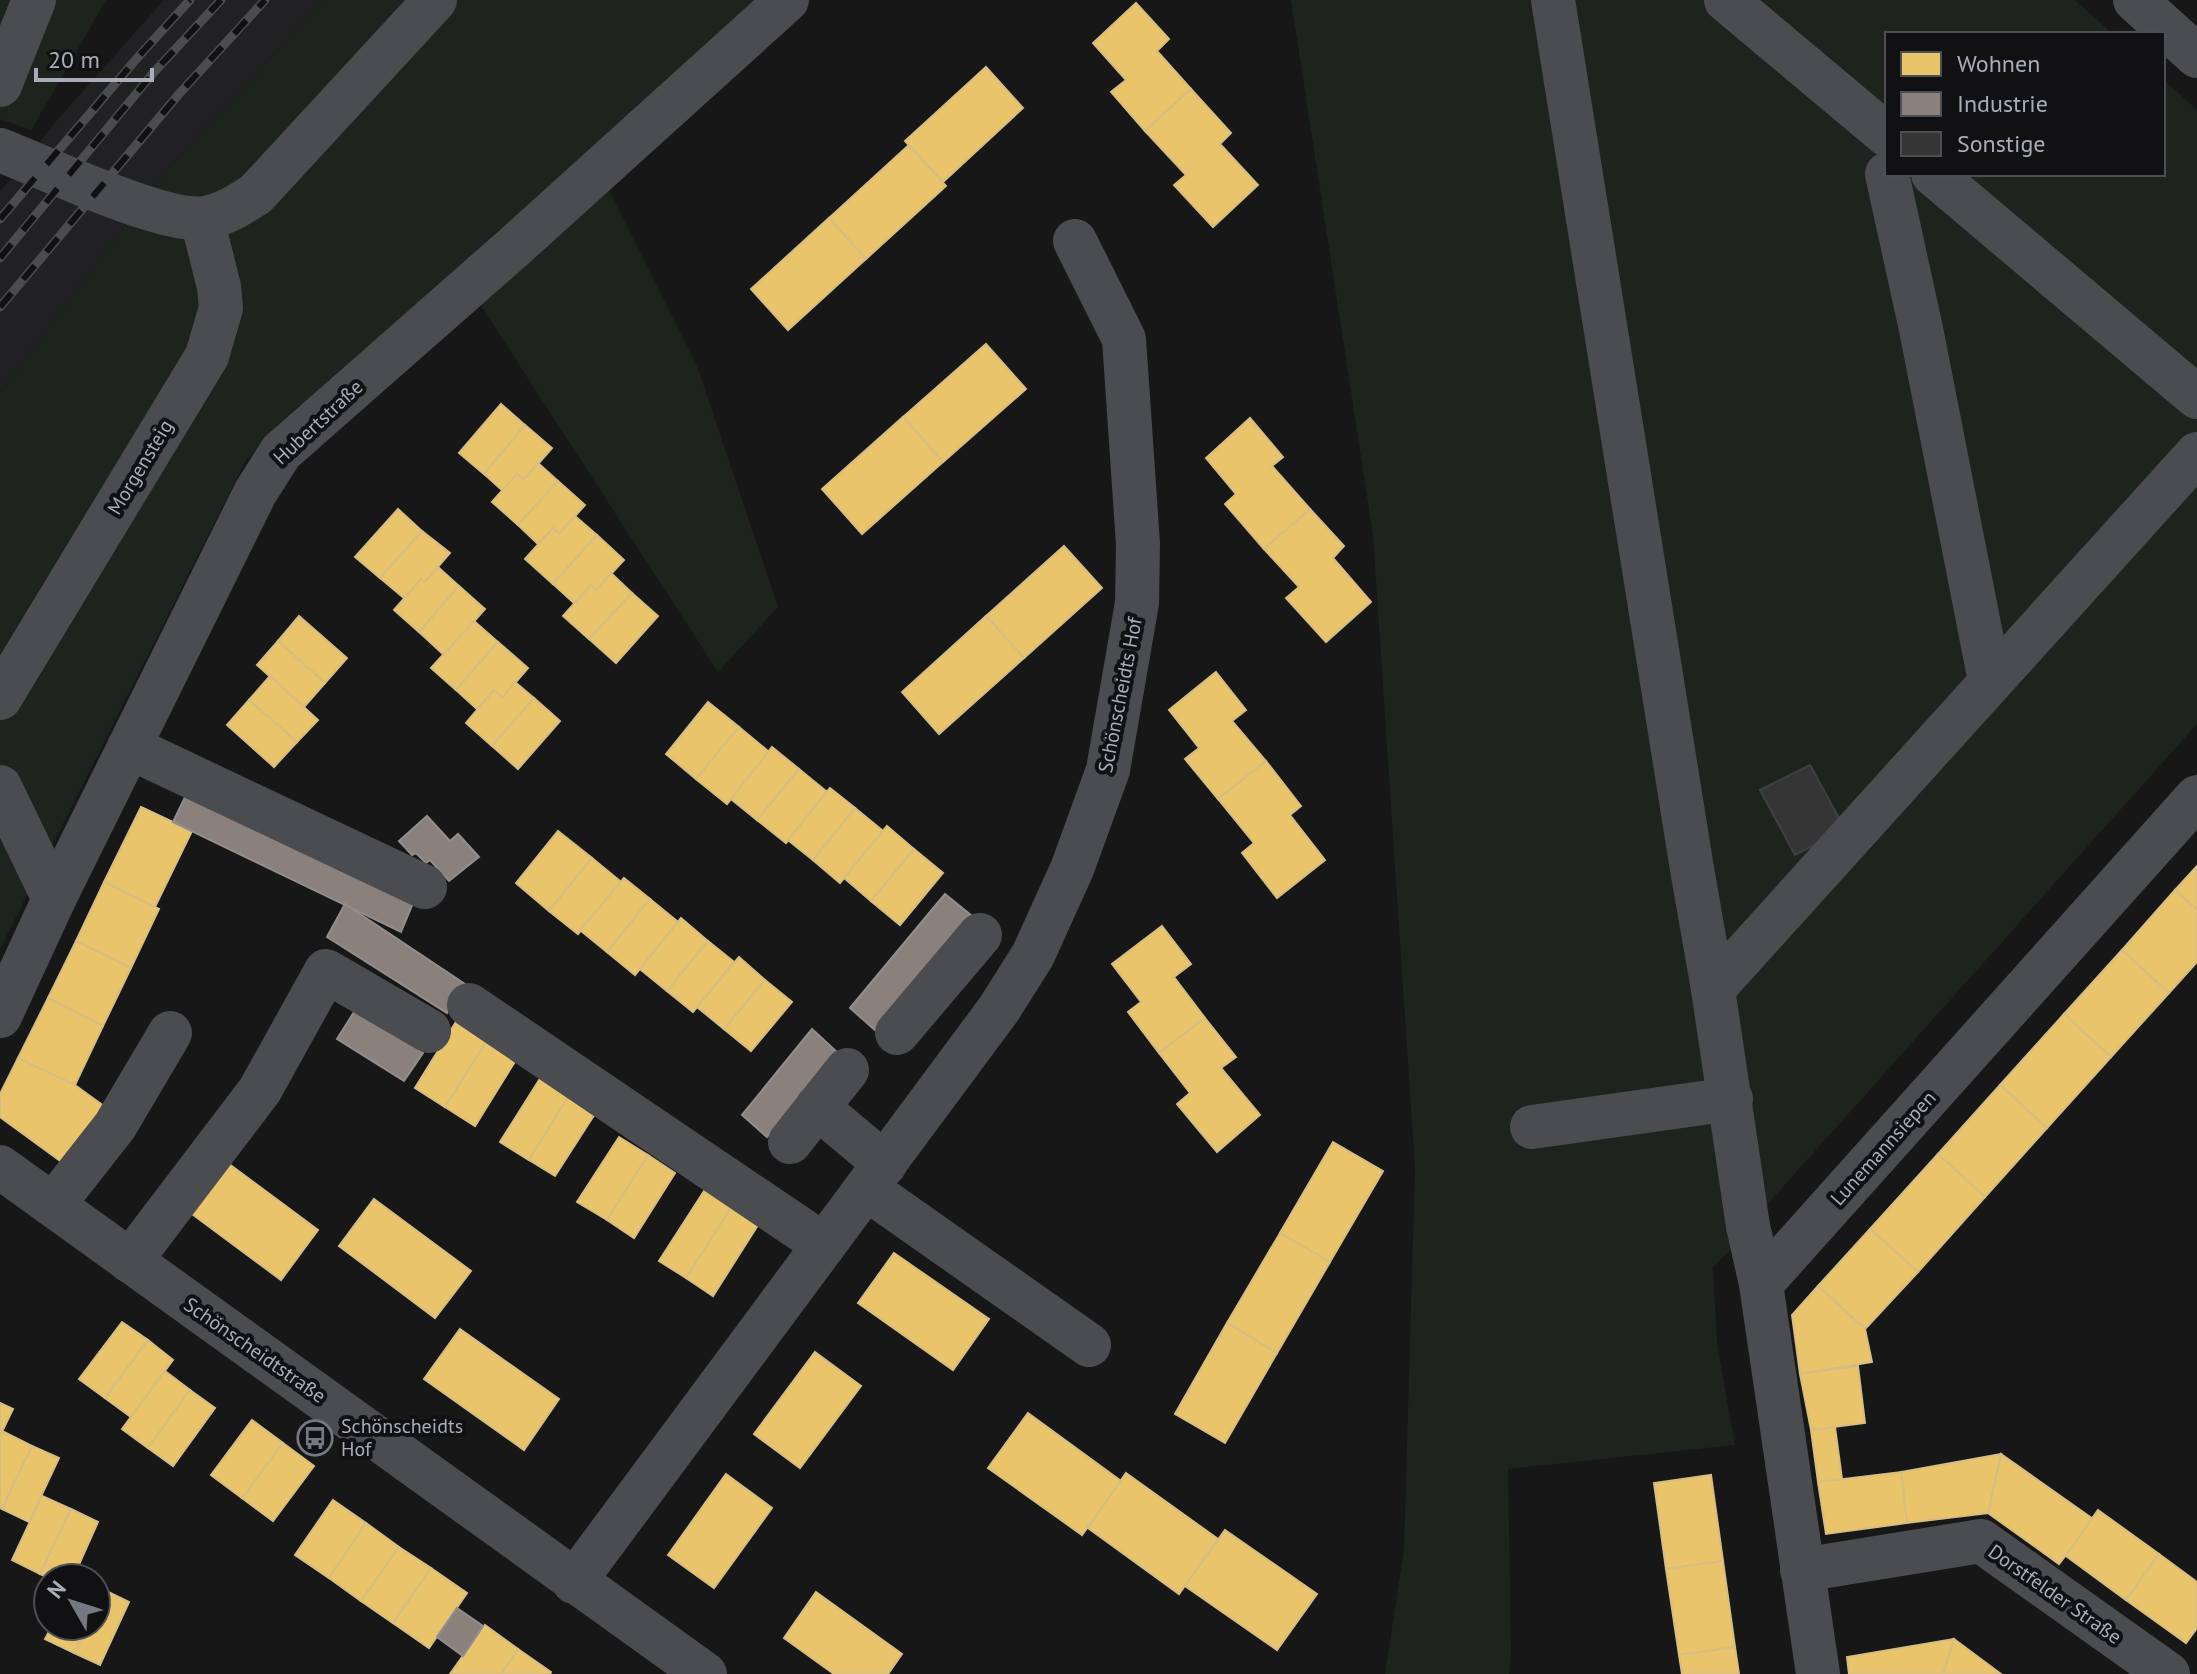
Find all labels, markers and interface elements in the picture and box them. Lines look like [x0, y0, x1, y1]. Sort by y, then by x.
scale bar [36, 32, 152, 82]
legend [1885, 32, 2165, 176]
text: 20 m [48, 44, 100, 75]
text: Wohnen [1957, 48, 2040, 79]
text: Industrie [1957, 88, 2048, 119]
text: Sonstige [1957, 128, 2046, 159]
street label: Hubertstraße [268, 374, 368, 470]
street label: Morgensteig [101, 415, 179, 519]
street label: Schönscheidts Hof [1092, 614, 1148, 775]
street label: Lunemannsiepen [1825, 1085, 1941, 1211]
street label: Schönscheidtstraße [179, 1291, 331, 1409]
place label: Schönscheidts Hof [341, 1413, 463, 1462]
bus stop icon: Schönscheidts Hof [296, 1419, 334, 1457]
street label: Dorstfelder Straße [1983, 1538, 2127, 1650]
north arrow [32, 1562, 112, 1642]
text: N [41, 1575, 72, 1604]

